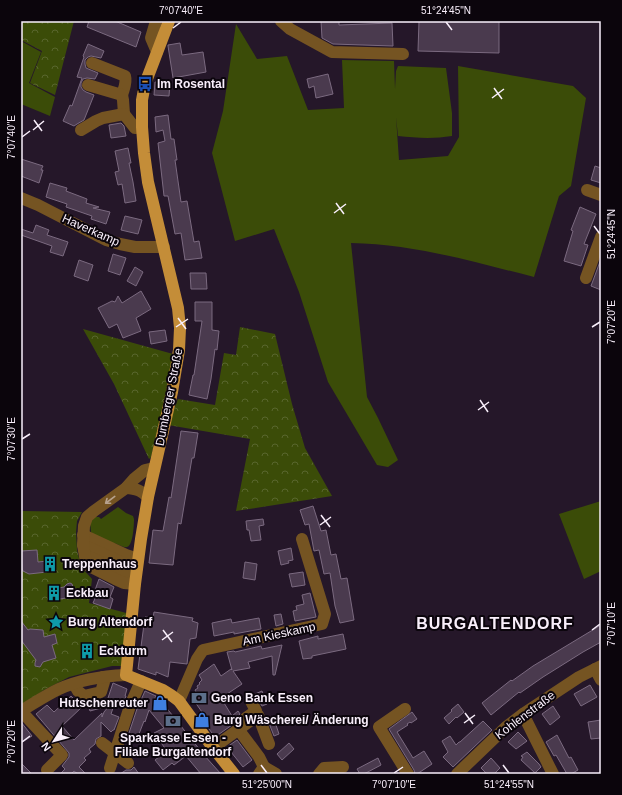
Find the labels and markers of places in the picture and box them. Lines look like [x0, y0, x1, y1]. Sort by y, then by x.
bus stop icon: Im Rosental [136, 75, 154, 93]
place label: Im Rosental [157, 77, 225, 91]
building icon: Treppenhaus [41, 555, 59, 573]
place label: Treppenhaus [62, 557, 137, 571]
building icon: Eckbau [45, 584, 63, 602]
place label: Eckbau [66, 586, 109, 600]
place icon: Burg Altendorf [47, 613, 65, 631]
place label: Burg Altendorf [68, 615, 153, 629]
building icon: Eckturm [78, 642, 96, 660]
place label: Eckturm [99, 644, 147, 658]
bank icon: Geno Bank Essen [190, 689, 208, 707]
place label: Geno Bank Essen [211, 691, 313, 705]
shop icon: Hutschenreuter [151, 694, 169, 712]
place label: Hutschenreuter [59, 696, 148, 710]
shop icon: Burg Wäscherei/ Änderung [193, 711, 211, 729]
bank icon: Sparkasse Essen - Filiale Burgaltendorf [164, 712, 182, 730]
place label: Burg Wäscherei/ Änderung [214, 712, 369, 727]
place label: Sparkasse Essen - Filiale Burgaltendorf [115, 731, 232, 759]

